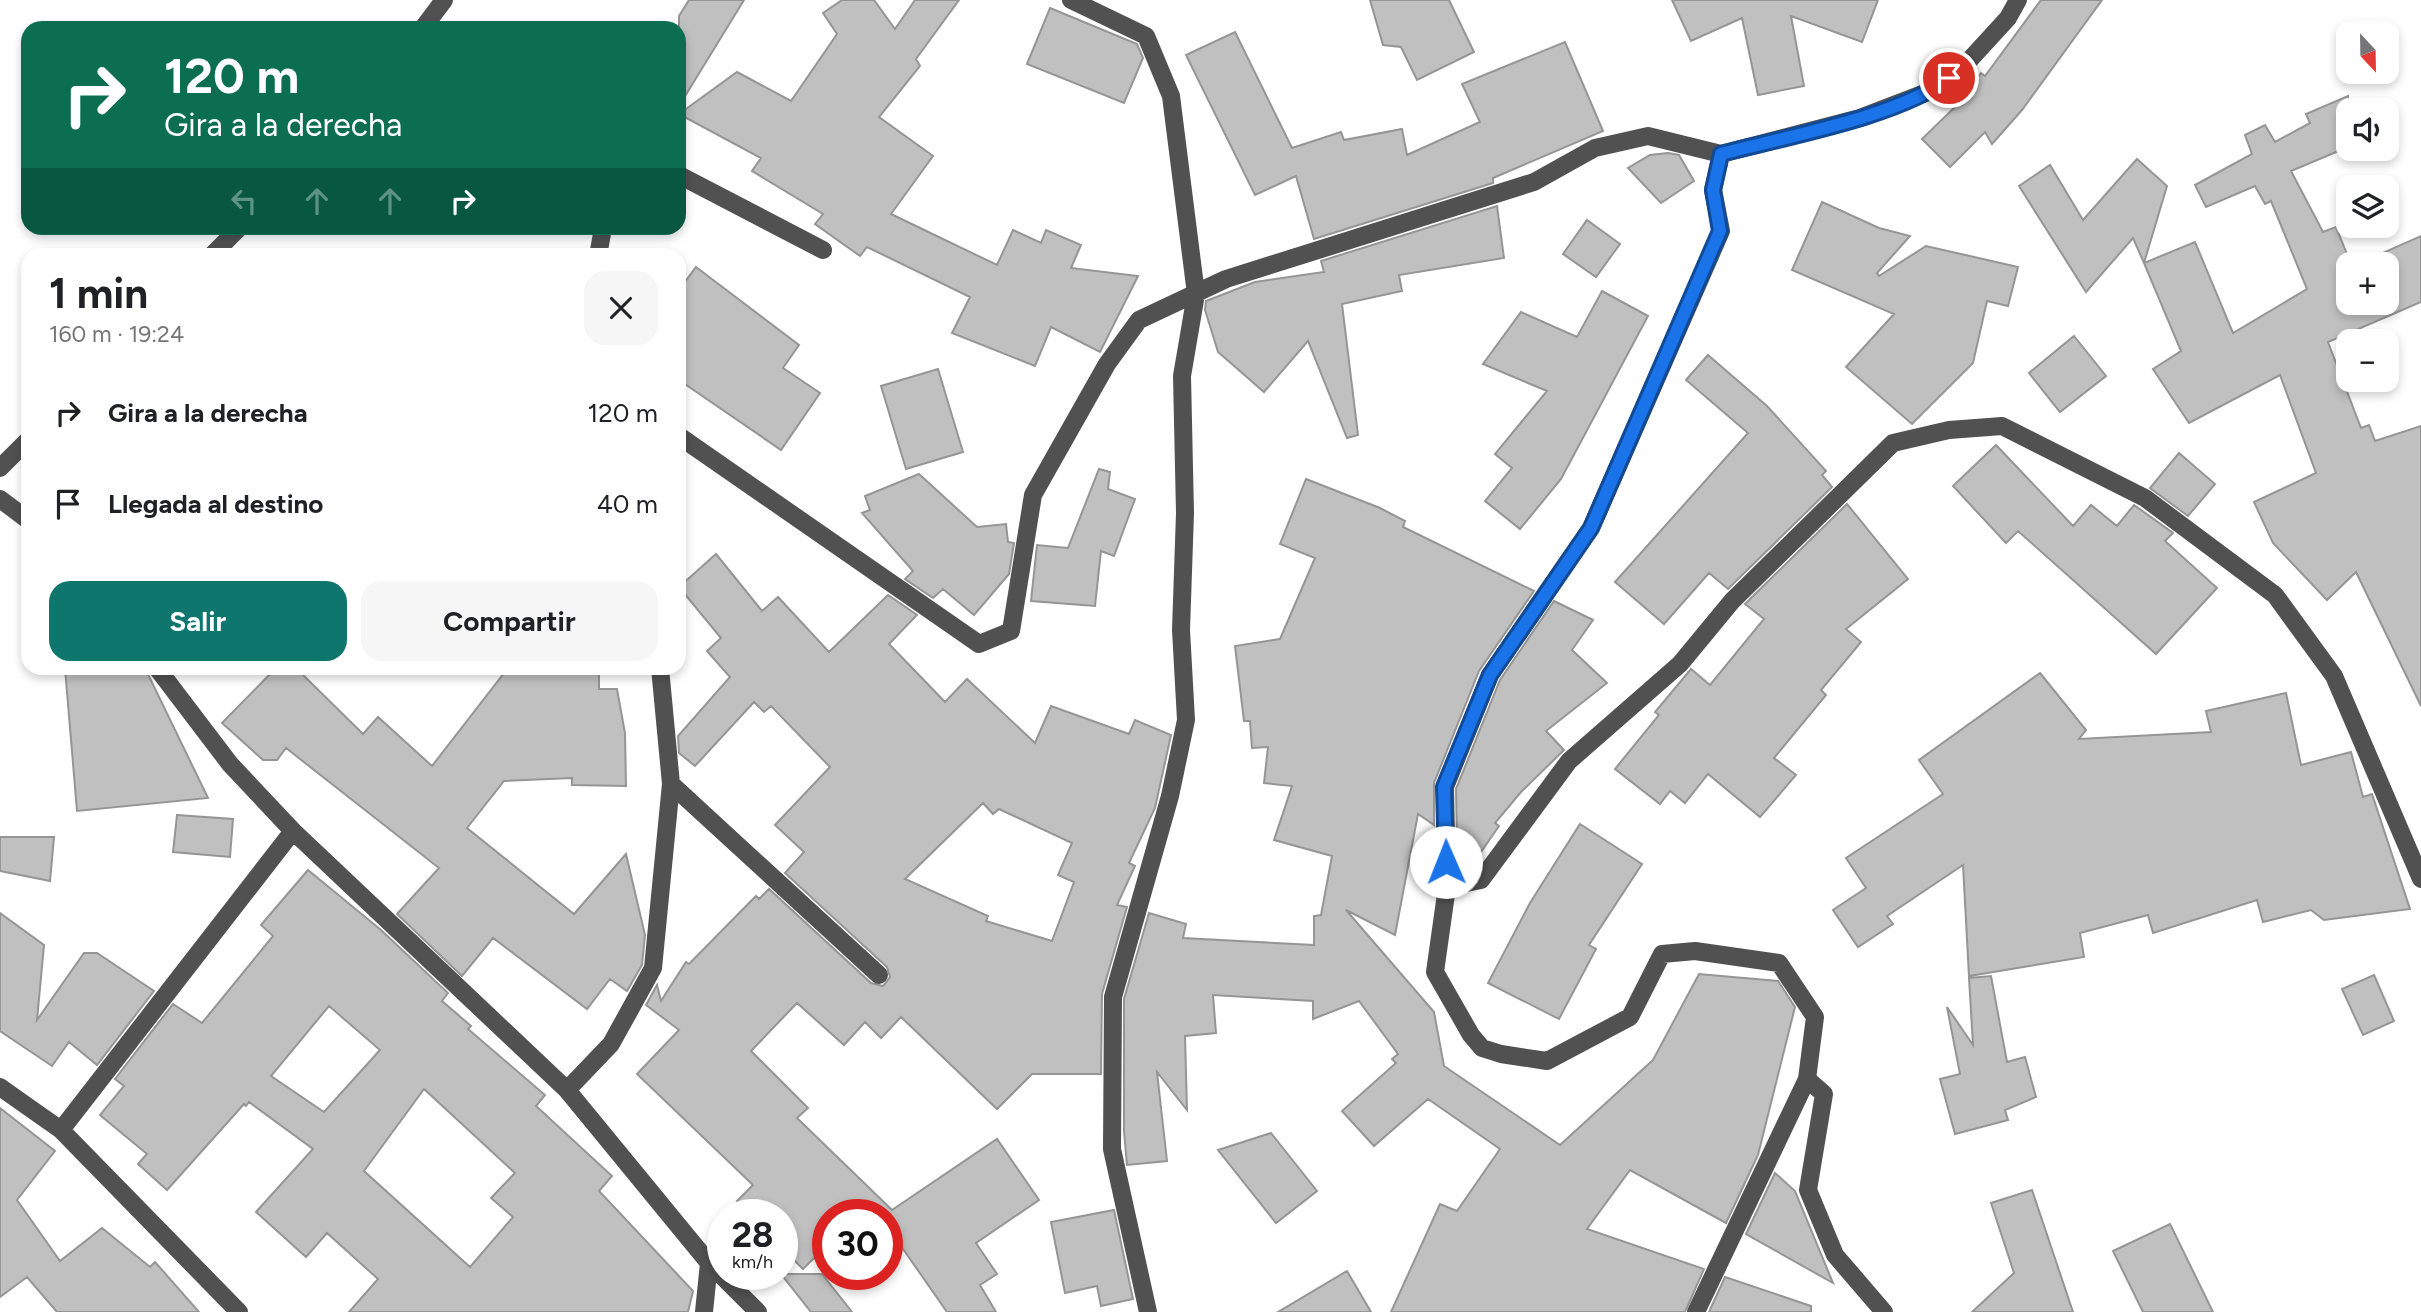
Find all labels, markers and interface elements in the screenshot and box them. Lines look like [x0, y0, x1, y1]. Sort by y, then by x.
north arrow [2336, 21, 2399, 84]
map controls [2336, 21, 2399, 392]
text: 120 m [164, 46, 299, 105]
pin [1919, 48, 1979, 108]
icon: right [49, 49, 140, 140]
icon: arrive [1930, 59, 1968, 97]
button: sound [2336, 98, 2399, 161]
text: Gira a la derecha [164, 106, 402, 144]
button: layers [2336, 175, 2399, 238]
icon: left [225, 182, 263, 220]
icon: ahead [298, 182, 336, 220]
icon: ahead [371, 182, 409, 220]
icon: right [444, 182, 482, 220]
button: + [2336, 252, 2399, 315]
text: 1 min [49, 268, 148, 319]
button: close [584, 271, 658, 345]
text: 160 m · 19:24 [49, 320, 184, 348]
button: − [2336, 329, 2399, 392]
icon: right [49, 394, 87, 432]
text: Gira a la derecha [108, 397, 308, 429]
text: 120 m [588, 397, 658, 429]
icon: arrive [49, 485, 87, 523]
text: Llegada al destino [108, 488, 323, 520]
text: 40 m [597, 488, 658, 520]
button: Salir [49, 581, 347, 661]
button: Compartir [361, 581, 658, 661]
position arrow [1409, 825, 1483, 899]
speed limit sign: 30 [812, 1199, 903, 1290]
text: 28 [732, 1214, 773, 1256]
text: km/h [732, 1251, 773, 1273]

